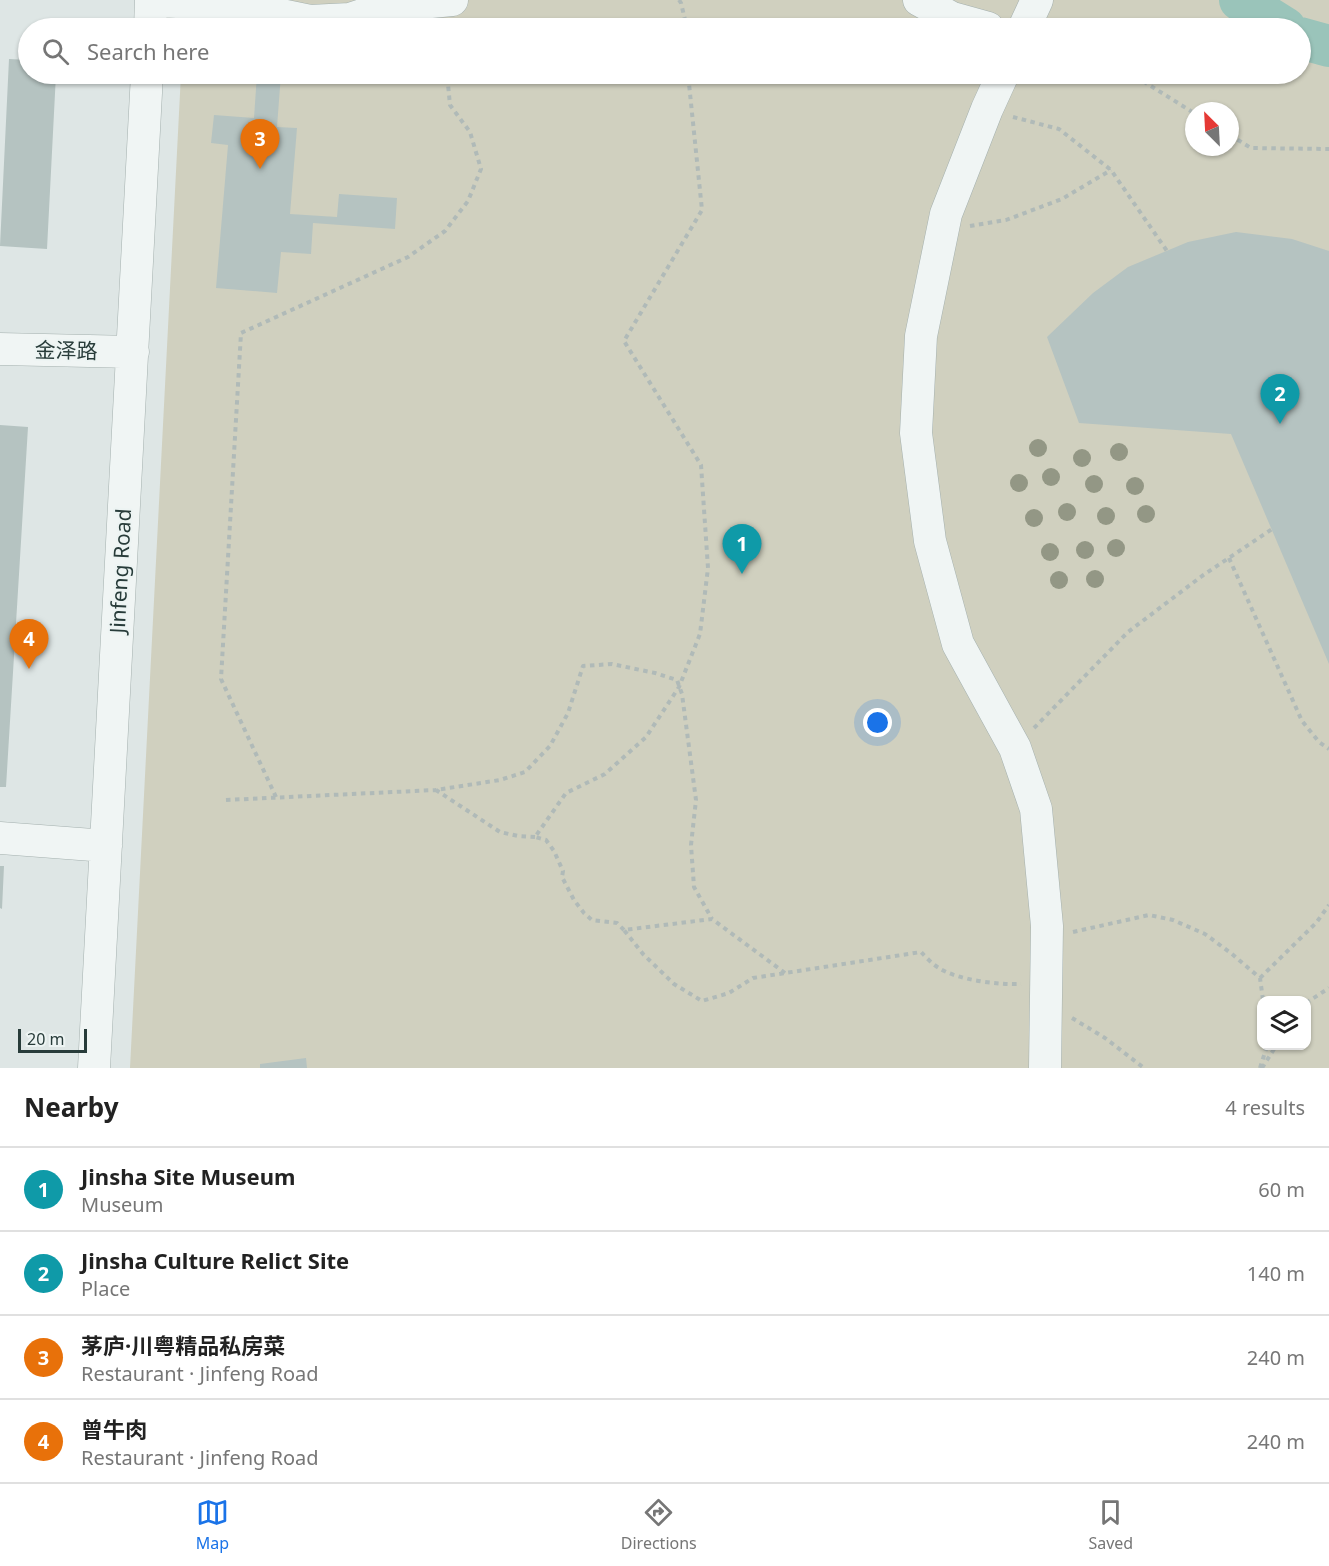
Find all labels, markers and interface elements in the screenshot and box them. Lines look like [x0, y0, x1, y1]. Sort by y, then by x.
search box [18, 18, 1311, 84]
icon: search [39, 35, 72, 68]
text: Search here [87, 36, 209, 66]
north arrow [1185, 102, 1239, 156]
pin: 3 [240, 120, 280, 169]
street label: 金泽路 [34, 335, 98, 365]
pin: 2 [1260, 374, 1300, 424]
street label: Jinfeng Road [103, 508, 137, 636]
pin: 1 [722, 524, 762, 574]
pin: 4 [9, 620, 48, 669]
your location [863, 708, 892, 737]
map controls [1257, 996, 1311, 1050]
button: layers [1257, 996, 1311, 1050]
scale bar [18, 1026, 87, 1054]
text: 20 m [27, 1028, 64, 1050]
text: Nearby [24, 1089, 119, 1125]
text: 4 results [1225, 1094, 1305, 1121]
text: Jinsha Site Museum [81, 1161, 295, 1191]
text: 1 [38, 1176, 49, 1203]
text: 60 m [1258, 1176, 1305, 1203]
text: Museum [81, 1191, 163, 1218]
text: Jinsha Culture Relict Site [81, 1245, 349, 1275]
text: 2 [38, 1260, 49, 1287]
text: 140 m [1247, 1260, 1305, 1287]
text: Place [81, 1275, 130, 1302]
text: 茅庐·川粤精品私房菜 [81, 1330, 285, 1360]
text: 3 [38, 1344, 49, 1371]
text: 240 m [1247, 1344, 1305, 1371]
text: Restaurant · Jinfeng Road [81, 1360, 319, 1387]
text: 曾牛肉 [81, 1414, 147, 1444]
text: 4 [38, 1428, 49, 1455]
text: 240 m [1247, 1428, 1305, 1455]
text: Restaurant · Jinfeng Road [81, 1444, 319, 1471]
tab: Map [196, 1496, 229, 1554]
tab: Directions [621, 1496, 697, 1554]
tab: Saved [1088, 1496, 1133, 1554]

